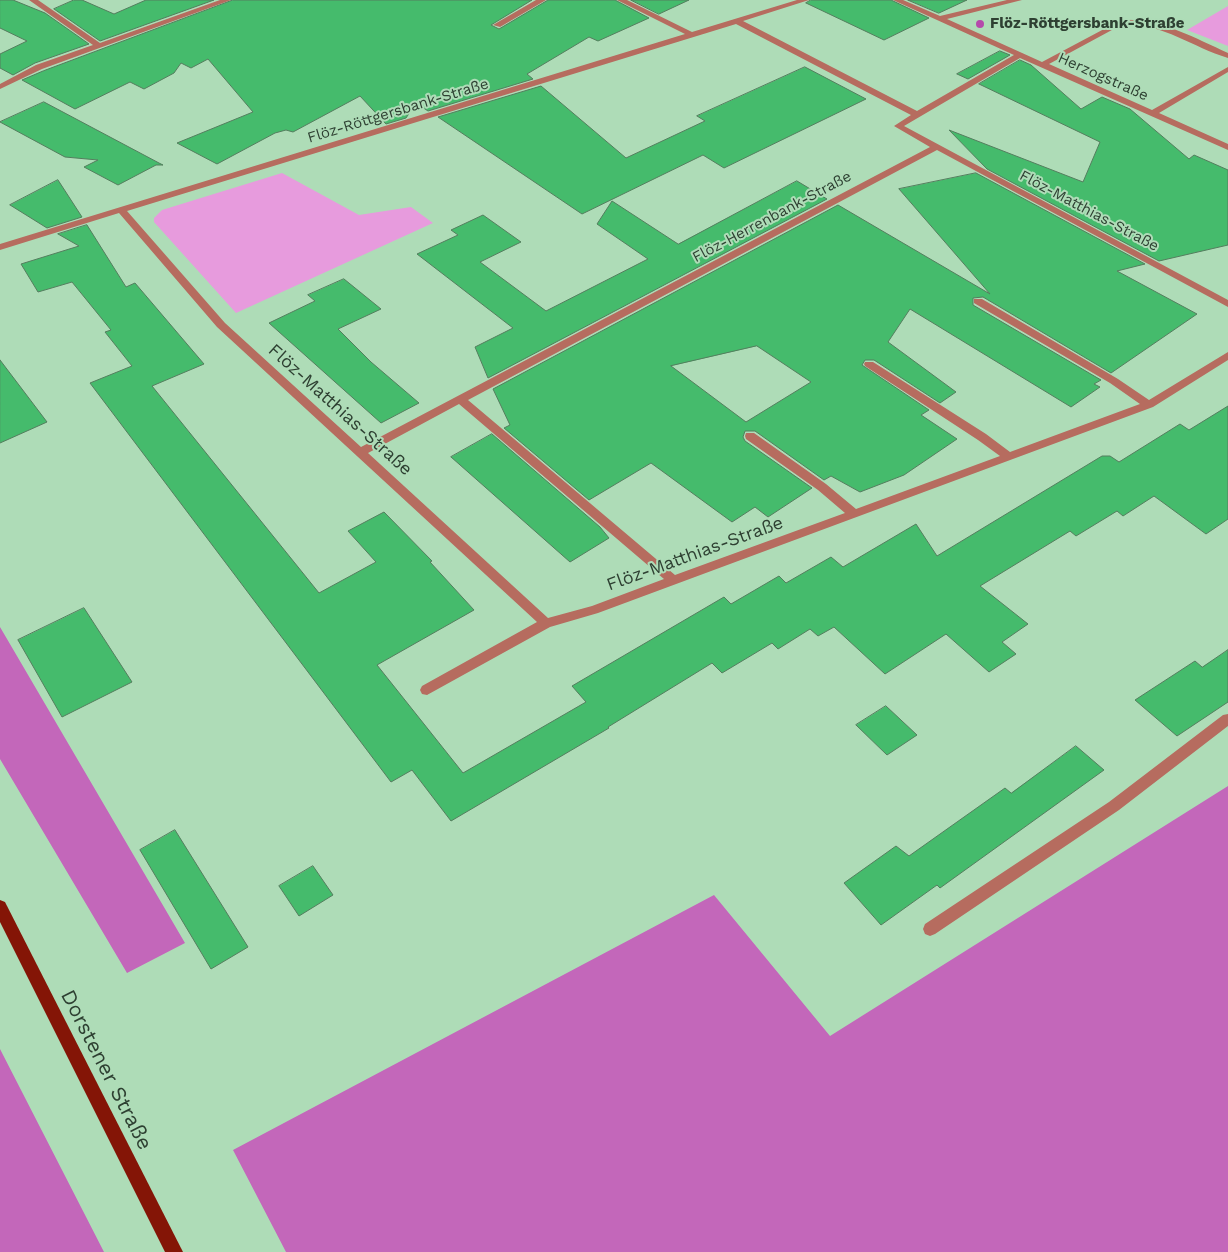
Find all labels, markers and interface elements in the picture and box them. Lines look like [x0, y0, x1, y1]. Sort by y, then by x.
place label: Flöz-Röttgersbank-Straße [990, 15, 1184, 33]
marker: Flöz-Röttgersbank-Straße [974, 18, 986, 30]
street label: Herzogstraße [1055, 49, 1151, 105]
street label: Flöz-Röttgersbank-Straße [305, 75, 491, 147]
street label: Flöz-Herrenbank-Straße [689, 167, 855, 267]
street label: Flöz-Matthias-Straße [1016, 167, 1162, 255]
street label: Flöz-Matthias-Straße [264, 340, 416, 480]
street label: Flöz-Matthias-Straße [604, 512, 786, 596]
street label: Dorstener Straße [55, 986, 157, 1154]

